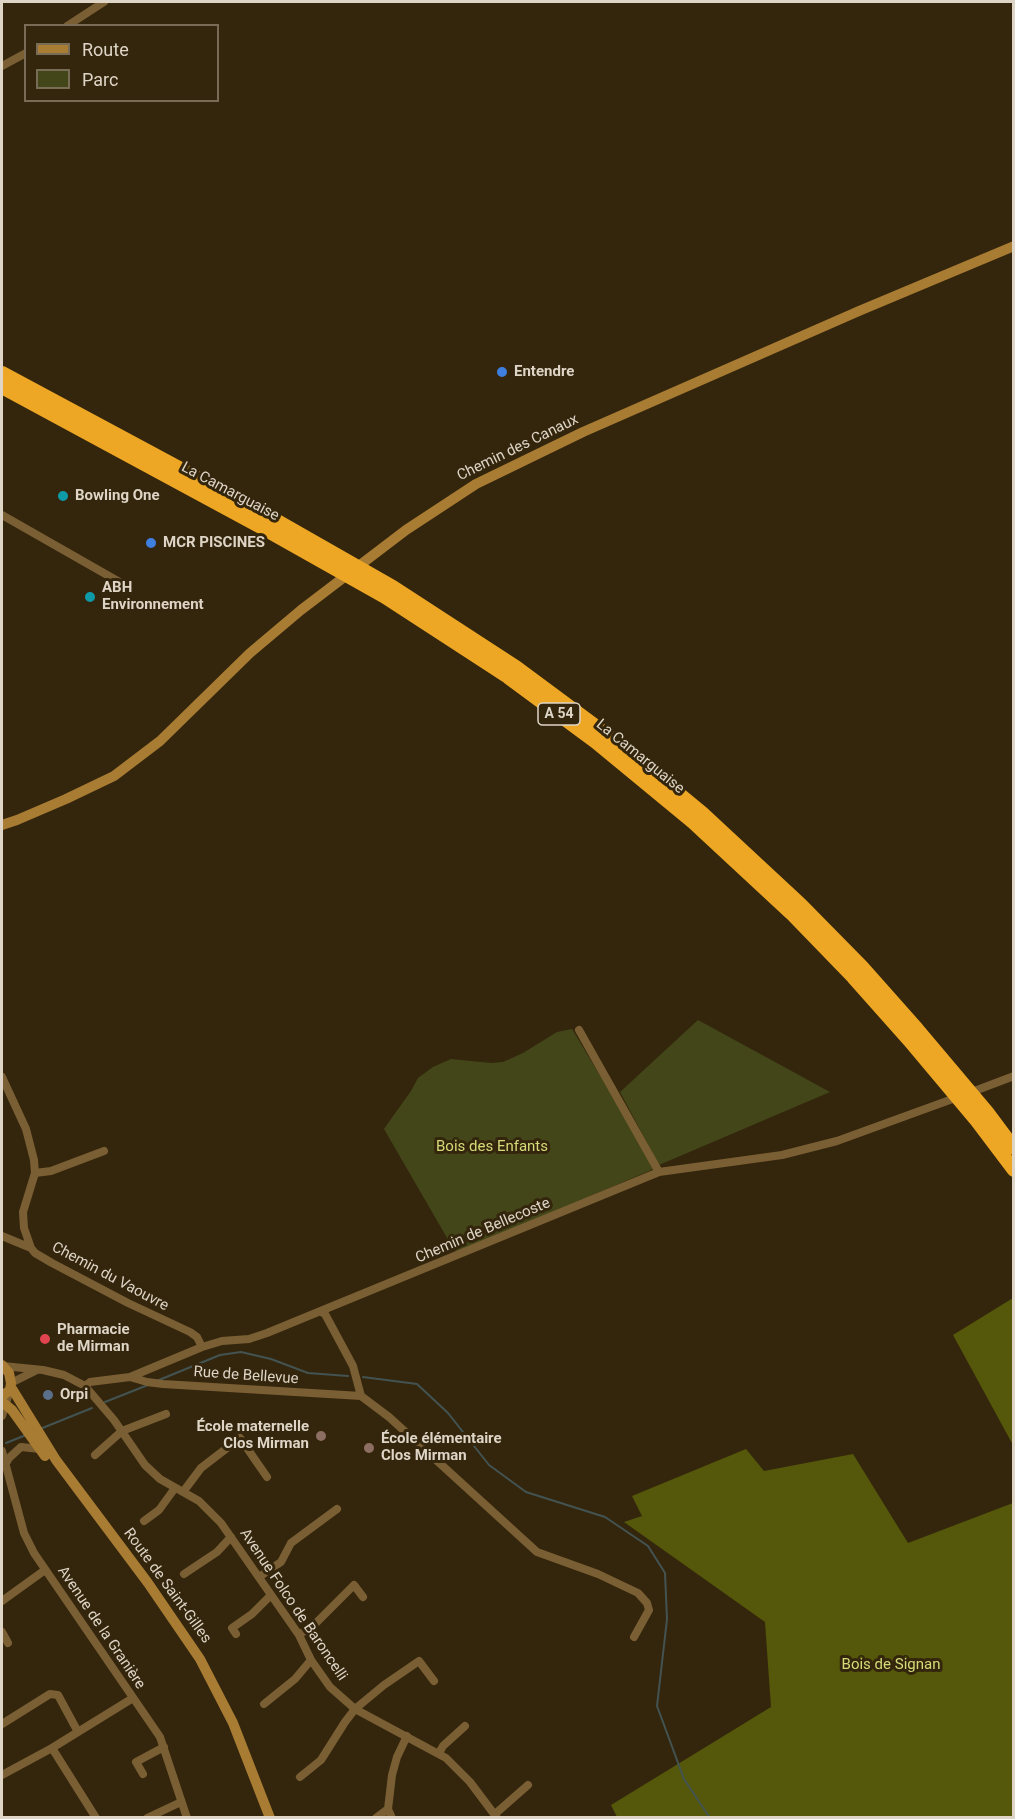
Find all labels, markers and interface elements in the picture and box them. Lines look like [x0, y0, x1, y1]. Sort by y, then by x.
legend [24, 24, 219, 102]
text: Route [82, 39, 129, 60]
text: Parc [82, 69, 118, 90]
place label: Entendre [514, 363, 574, 381]
marker: Entendre [495, 365, 509, 379]
street label: Chemin des Canaux [454, 411, 582, 485]
street label: La Camarguaise [178, 459, 282, 525]
place label: Bowling One [75, 487, 160, 505]
marker: Bowling One [56, 489, 70, 503]
place label: MCR PISCINES [163, 534, 265, 552]
marker: MCR PISCINES [144, 536, 158, 550]
place label: ABH Environnement [102, 579, 204, 614]
marker: ABH Environnement [83, 590, 97, 604]
road number: A 54 [538, 703, 580, 725]
street label: La Camarguaise [592, 716, 688, 798]
park label: Bois des Enfants [436, 1138, 548, 1156]
street label: Chemin de Bellecoste [413, 1194, 553, 1268]
street label: Chemin du Vaouvre [49, 1239, 171, 1315]
place label: Pharmacie de Mirman [57, 1321, 129, 1356]
marker: Pharmacie de Mirman [38, 1332, 52, 1346]
street label: Rue de Bellevue [193, 1363, 299, 1389]
place label: Orpi [60, 1386, 88, 1404]
marker: Orpi [41, 1388, 55, 1402]
place label: École maternelle Clos Mirman [196, 1418, 309, 1453]
marker: École maternelle Clos Mirman [314, 1429, 328, 1443]
place label: École élémentaire Clos Mirman [381, 1430, 502, 1465]
marker: École élémentaire Clos Mirman [362, 1441, 376, 1455]
street label: Route de Saint-Gilles [119, 1525, 215, 1647]
street label: Avenue Folco de Baroncelli [235, 1526, 351, 1684]
street label: Avenue de la Granière [53, 1563, 149, 1693]
park label: Bois de Signan [842, 1656, 940, 1674]

